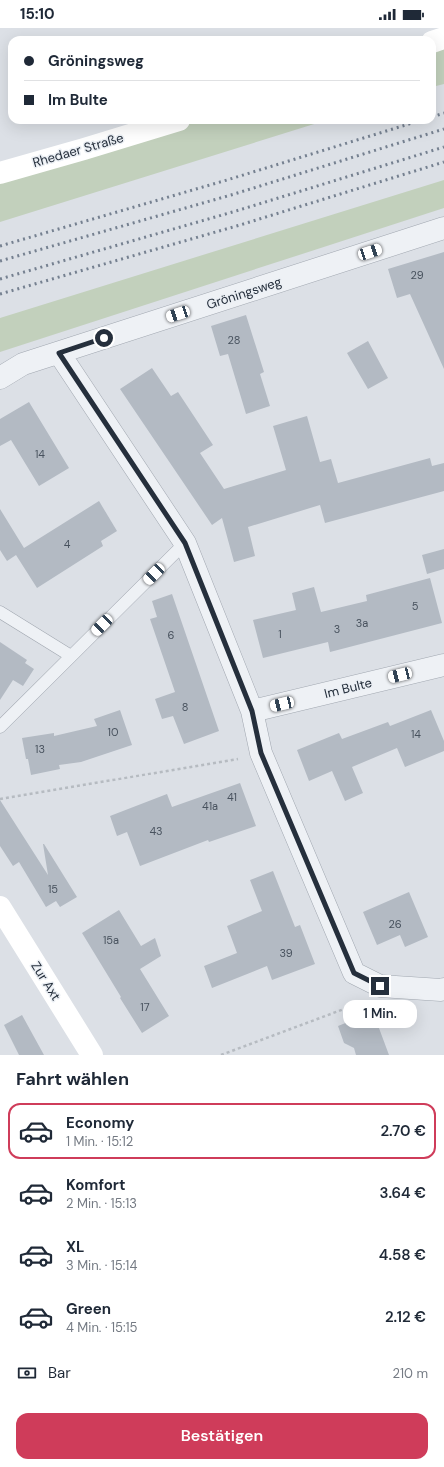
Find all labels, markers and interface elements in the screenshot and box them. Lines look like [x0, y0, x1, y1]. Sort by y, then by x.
text: 15:10 [20, 4, 55, 24]
text: Gröningsweg [48, 51, 144, 71]
text: Im Bulte [48, 90, 108, 110]
street label: Rhedaer Straße [31, 129, 125, 171]
car [357, 243, 383, 261]
house number: 29 [410, 268, 424, 282]
street label: Gröningsweg [204, 273, 284, 313]
car [165, 305, 191, 323]
route start [95, 329, 113, 347]
house number: 28 [228, 333, 240, 347]
house number: 14 [35, 447, 45, 461]
house number: 4 [64, 537, 71, 551]
car [141, 561, 167, 587]
house number: 5 [412, 599, 419, 613]
car [89, 612, 115, 638]
house number: 3a [356, 616, 368, 630]
house number: 3 [334, 622, 340, 636]
house number: 1 [278, 627, 282, 641]
house number: 6 [168, 628, 175, 642]
car [387, 666, 413, 684]
street label: Im Bulte [322, 674, 374, 702]
car [269, 695, 295, 713]
house number: 8 [182, 700, 188, 714]
house number: 10 [108, 725, 118, 739]
house number: 14 [411, 727, 421, 741]
house number: 13 [35, 742, 45, 756]
house number: 41 [227, 790, 237, 804]
house number: 41a [202, 799, 218, 813]
house number: 43 [149, 824, 163, 838]
house number: 15 [48, 882, 58, 896]
house number: 26 [388, 917, 402, 931]
house number: 15a [103, 933, 119, 947]
house number: 39 [279, 946, 293, 960]
street label: Zur Axt [27, 958, 65, 1004]
route end [371, 977, 389, 995]
house number: 17 [140, 1000, 150, 1014]
callout: 1 Min. [343, 1000, 417, 1028]
text: 1 Min. [363, 1005, 397, 1022]
text: Fahrt wählen [16, 1067, 129, 1091]
icon: car [18, 1113, 54, 1149]
text: Economy [66, 1113, 134, 1133]
text: 2.70 € [380, 1121, 426, 1141]
text: 1 Min. · 15:12 [66, 1133, 133, 1150]
icon: car [18, 1175, 54, 1211]
text: Komfort [66, 1175, 125, 1195]
text: 3.64 € [379, 1183, 426, 1203]
text: 2 Min. · 15:13 [66, 1195, 137, 1212]
icon: car [18, 1237, 54, 1273]
text: XL [66, 1237, 84, 1257]
text: 4.58 € [379, 1245, 426, 1265]
text: 3 Min. · 15:14 [66, 1257, 137, 1274]
icon: car [18, 1299, 54, 1335]
text: Green [66, 1299, 111, 1319]
text: 2.12 € [385, 1307, 426, 1327]
text: 4 Min. · 15:15 [66, 1319, 138, 1336]
icon: cash [16, 1362, 38, 1384]
text: Bar [48, 1363, 71, 1383]
text: 210 m [393, 1365, 428, 1382]
button: Bestätigen [16, 1413, 428, 1459]

